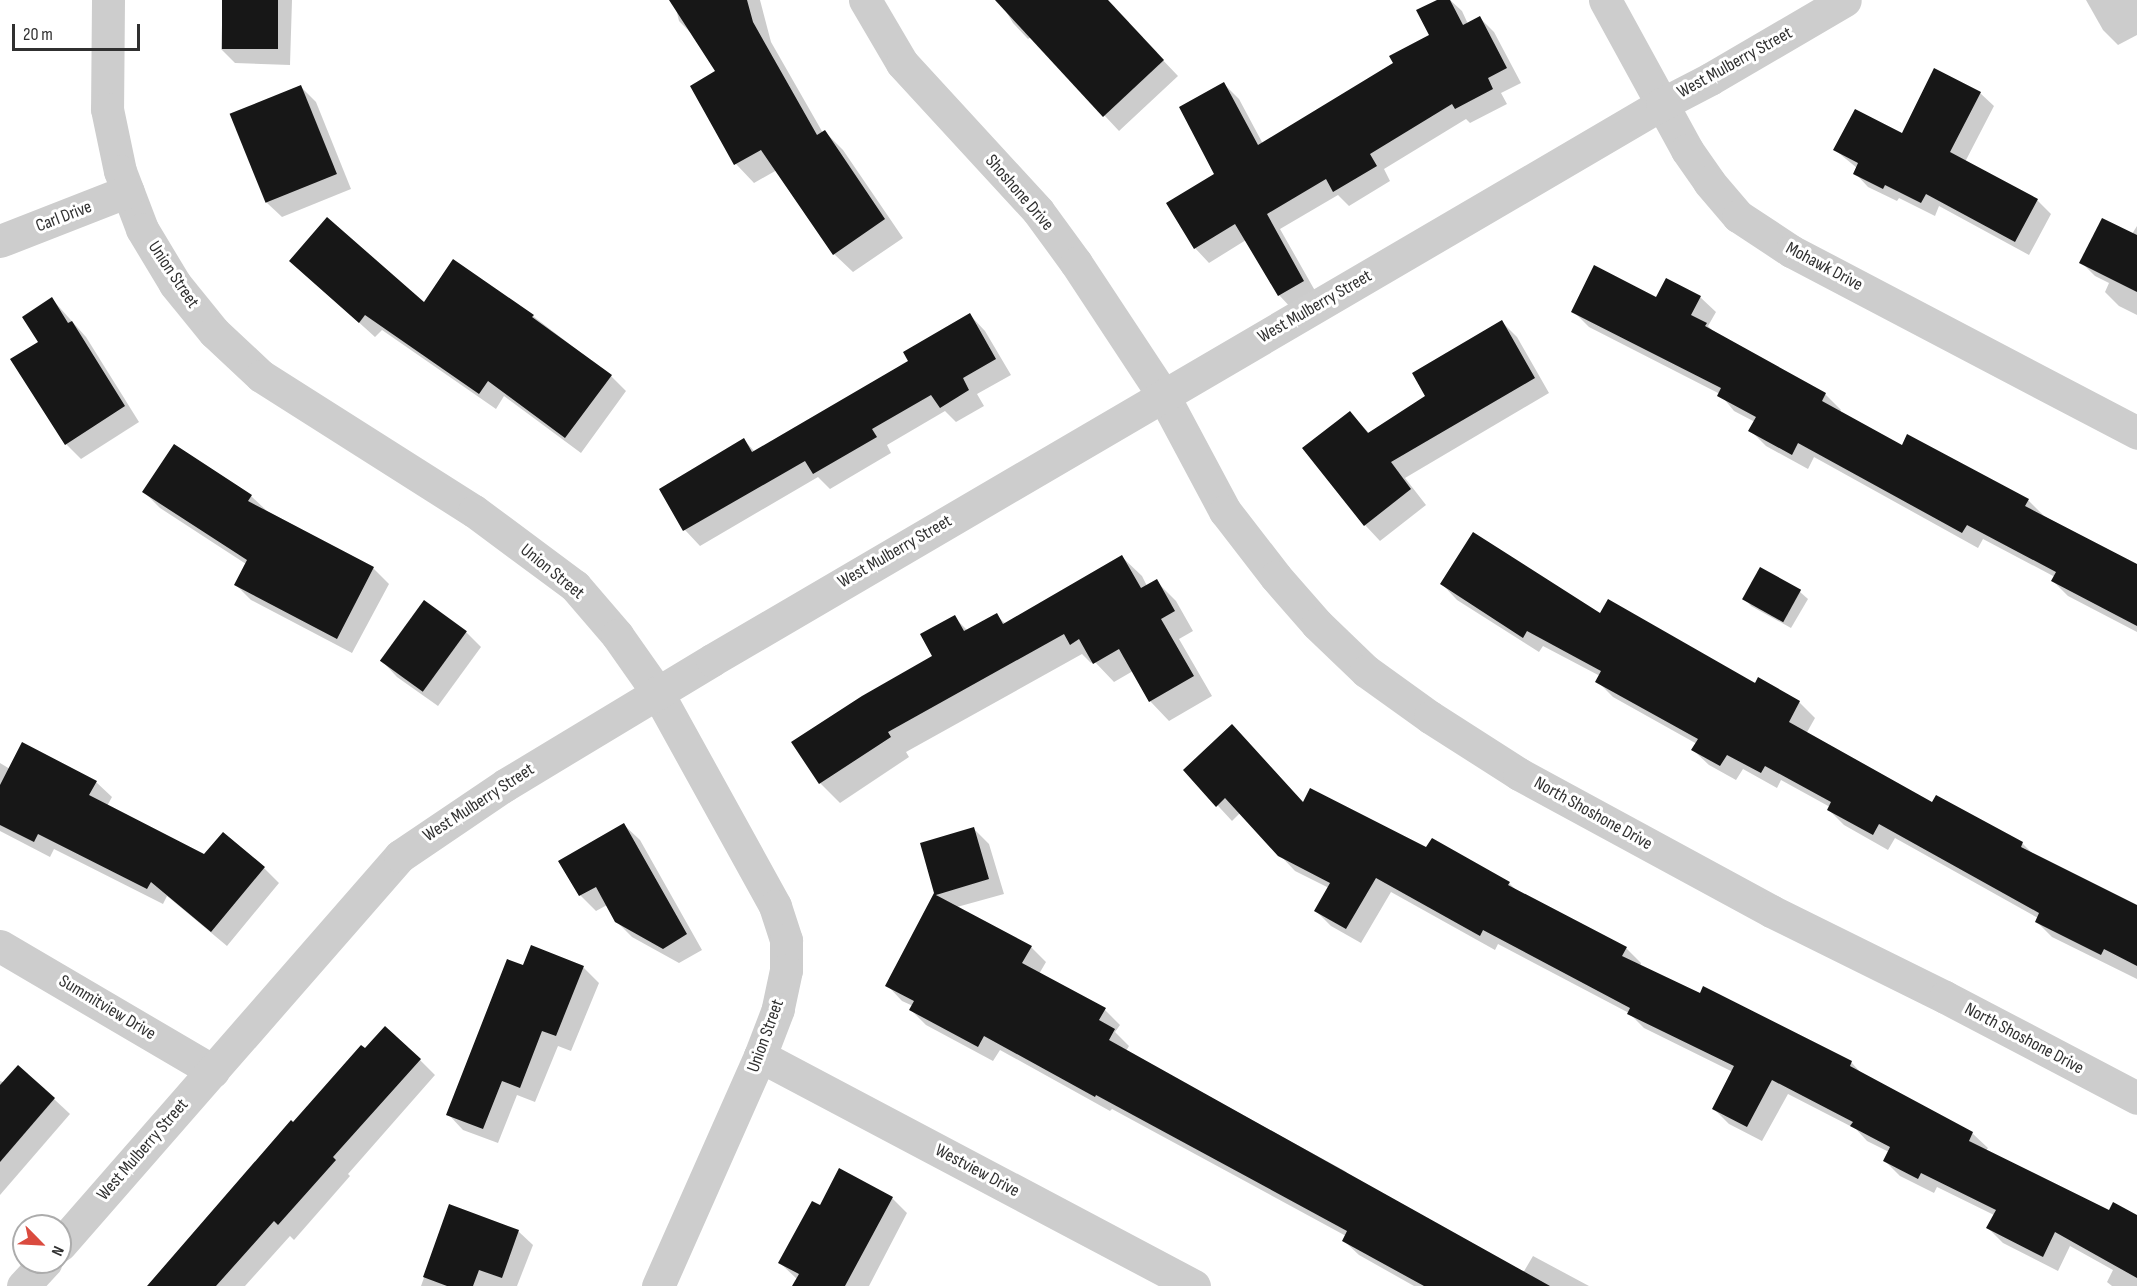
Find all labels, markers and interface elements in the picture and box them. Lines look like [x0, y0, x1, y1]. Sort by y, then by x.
scale bar [15, 12, 142, 50]
street label: West Mulberry Street [1674, 23, 1796, 103]
text: 20 m [23, 24, 53, 45]
street label: Shoshone Drive [980, 151, 1058, 235]
street label: Carl Drive [33, 196, 95, 238]
street label: Union Street [143, 237, 203, 313]
street label: Mohawk Drive [1782, 238, 1866, 296]
street label: West Mulberry Street [1254, 266, 1376, 348]
street label: West Mulberry Street [834, 511, 956, 593]
street label: Union Street [516, 540, 588, 604]
street label: West Mulberry Street [419, 759, 539, 847]
street label: North Shoshone Drive [1530, 773, 1656, 855]
street label: Summitview Drive [55, 971, 159, 1045]
street label: Union Street [743, 997, 789, 1075]
street label: North Shoshone Drive [1961, 999, 2087, 1079]
street label: West Mulberry Street [93, 1095, 193, 1205]
street label: Westview Drive [931, 1140, 1023, 1202]
north arrow [12, 1214, 72, 1274]
text: N [47, 1243, 67, 1258]

